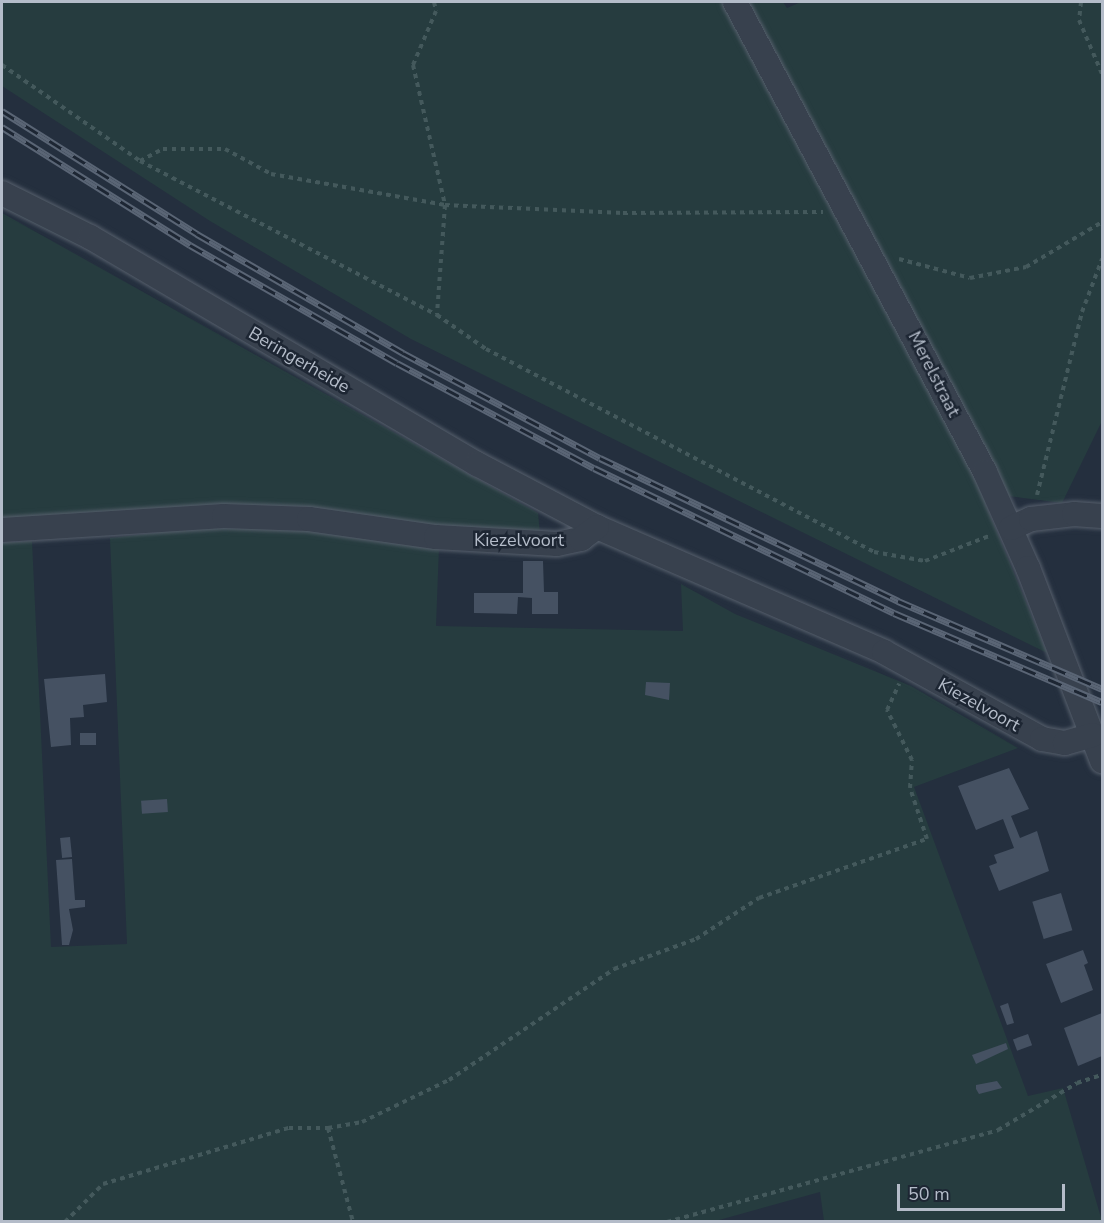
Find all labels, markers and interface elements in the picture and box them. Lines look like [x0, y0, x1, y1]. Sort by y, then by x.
street label: Beringerheide [245, 322, 353, 398]
street label: Merelstraat [903, 328, 965, 420]
street label: Kiezelvoort [474, 529, 564, 551]
street label: Kiezelvoort [934, 674, 1024, 736]
scale bar [900, 1172, 1068, 1210]
text: 50 m [908, 1182, 950, 1206]

